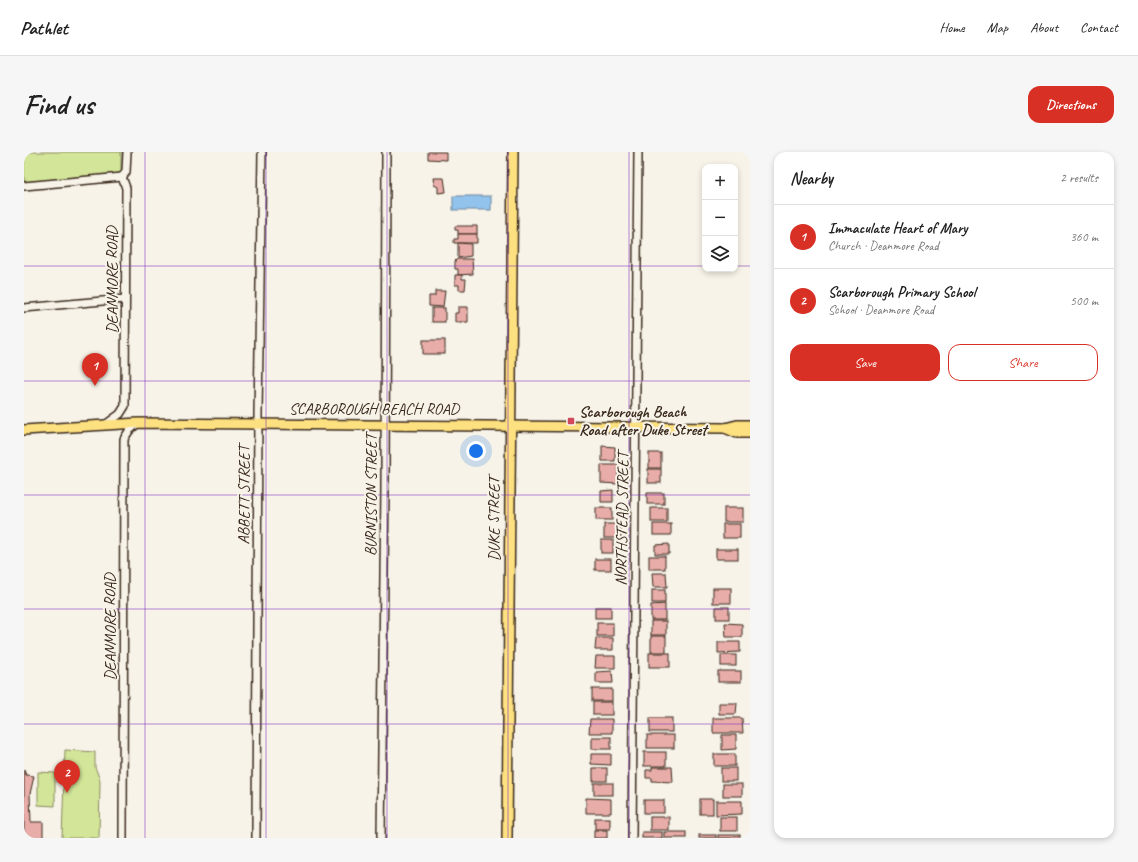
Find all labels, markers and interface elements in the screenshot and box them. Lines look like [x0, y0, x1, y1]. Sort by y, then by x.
text: Pathlet [20, 16, 68, 40]
text: Home [939, 19, 965, 36]
text: Map [987, 19, 1008, 36]
text: About [1030, 19, 1058, 36]
text: Contact [1080, 19, 1118, 36]
button: Directions [1028, 86, 1114, 123]
text: Find us [24, 87, 94, 122]
map controls [702, 164, 738, 272]
button: + [702, 164, 738, 200]
text: Nearby [790, 168, 833, 189]
text: 2 results [1060, 170, 1098, 186]
button: − [702, 200, 738, 236]
text: Immaculate Heart of Mary [828, 219, 967, 238]
street label: DEANMORE ROAD [102, 225, 122, 334]
text: 1 [800, 229, 806, 245]
text: 360 m [1070, 229, 1098, 245]
button: layers [702, 236, 738, 272]
text: Church · Deanmore Road [828, 238, 939, 254]
text: Scarborough Primary School [828, 283, 975, 302]
text: 2 [800, 293, 806, 309]
text: 500 m [1070, 293, 1098, 309]
text: School · Deanmore Road [828, 302, 934, 318]
button: Save [790, 344, 940, 381]
button: Share [948, 344, 1098, 381]
pin: 1 [82, 353, 108, 386]
street label: SCARBOROUGH BEACH ROAD [289, 399, 461, 419]
place label: Scarborough Beach Road after Duke Street [579, 402, 709, 440]
marker: Scarborough Beach Road after Duke Street [566, 416, 576, 426]
street label: BURNISTON STREET [361, 430, 381, 556]
your location [466, 441, 486, 461]
street label: ABBETT STREET [234, 442, 254, 544]
street label: NORTHSTEAD STREET [611, 448, 633, 586]
street label: DUKE STREET [484, 472, 504, 561]
street label: DEANMORE ROAD [100, 572, 120, 681]
pin: 2 [54, 760, 80, 793]

